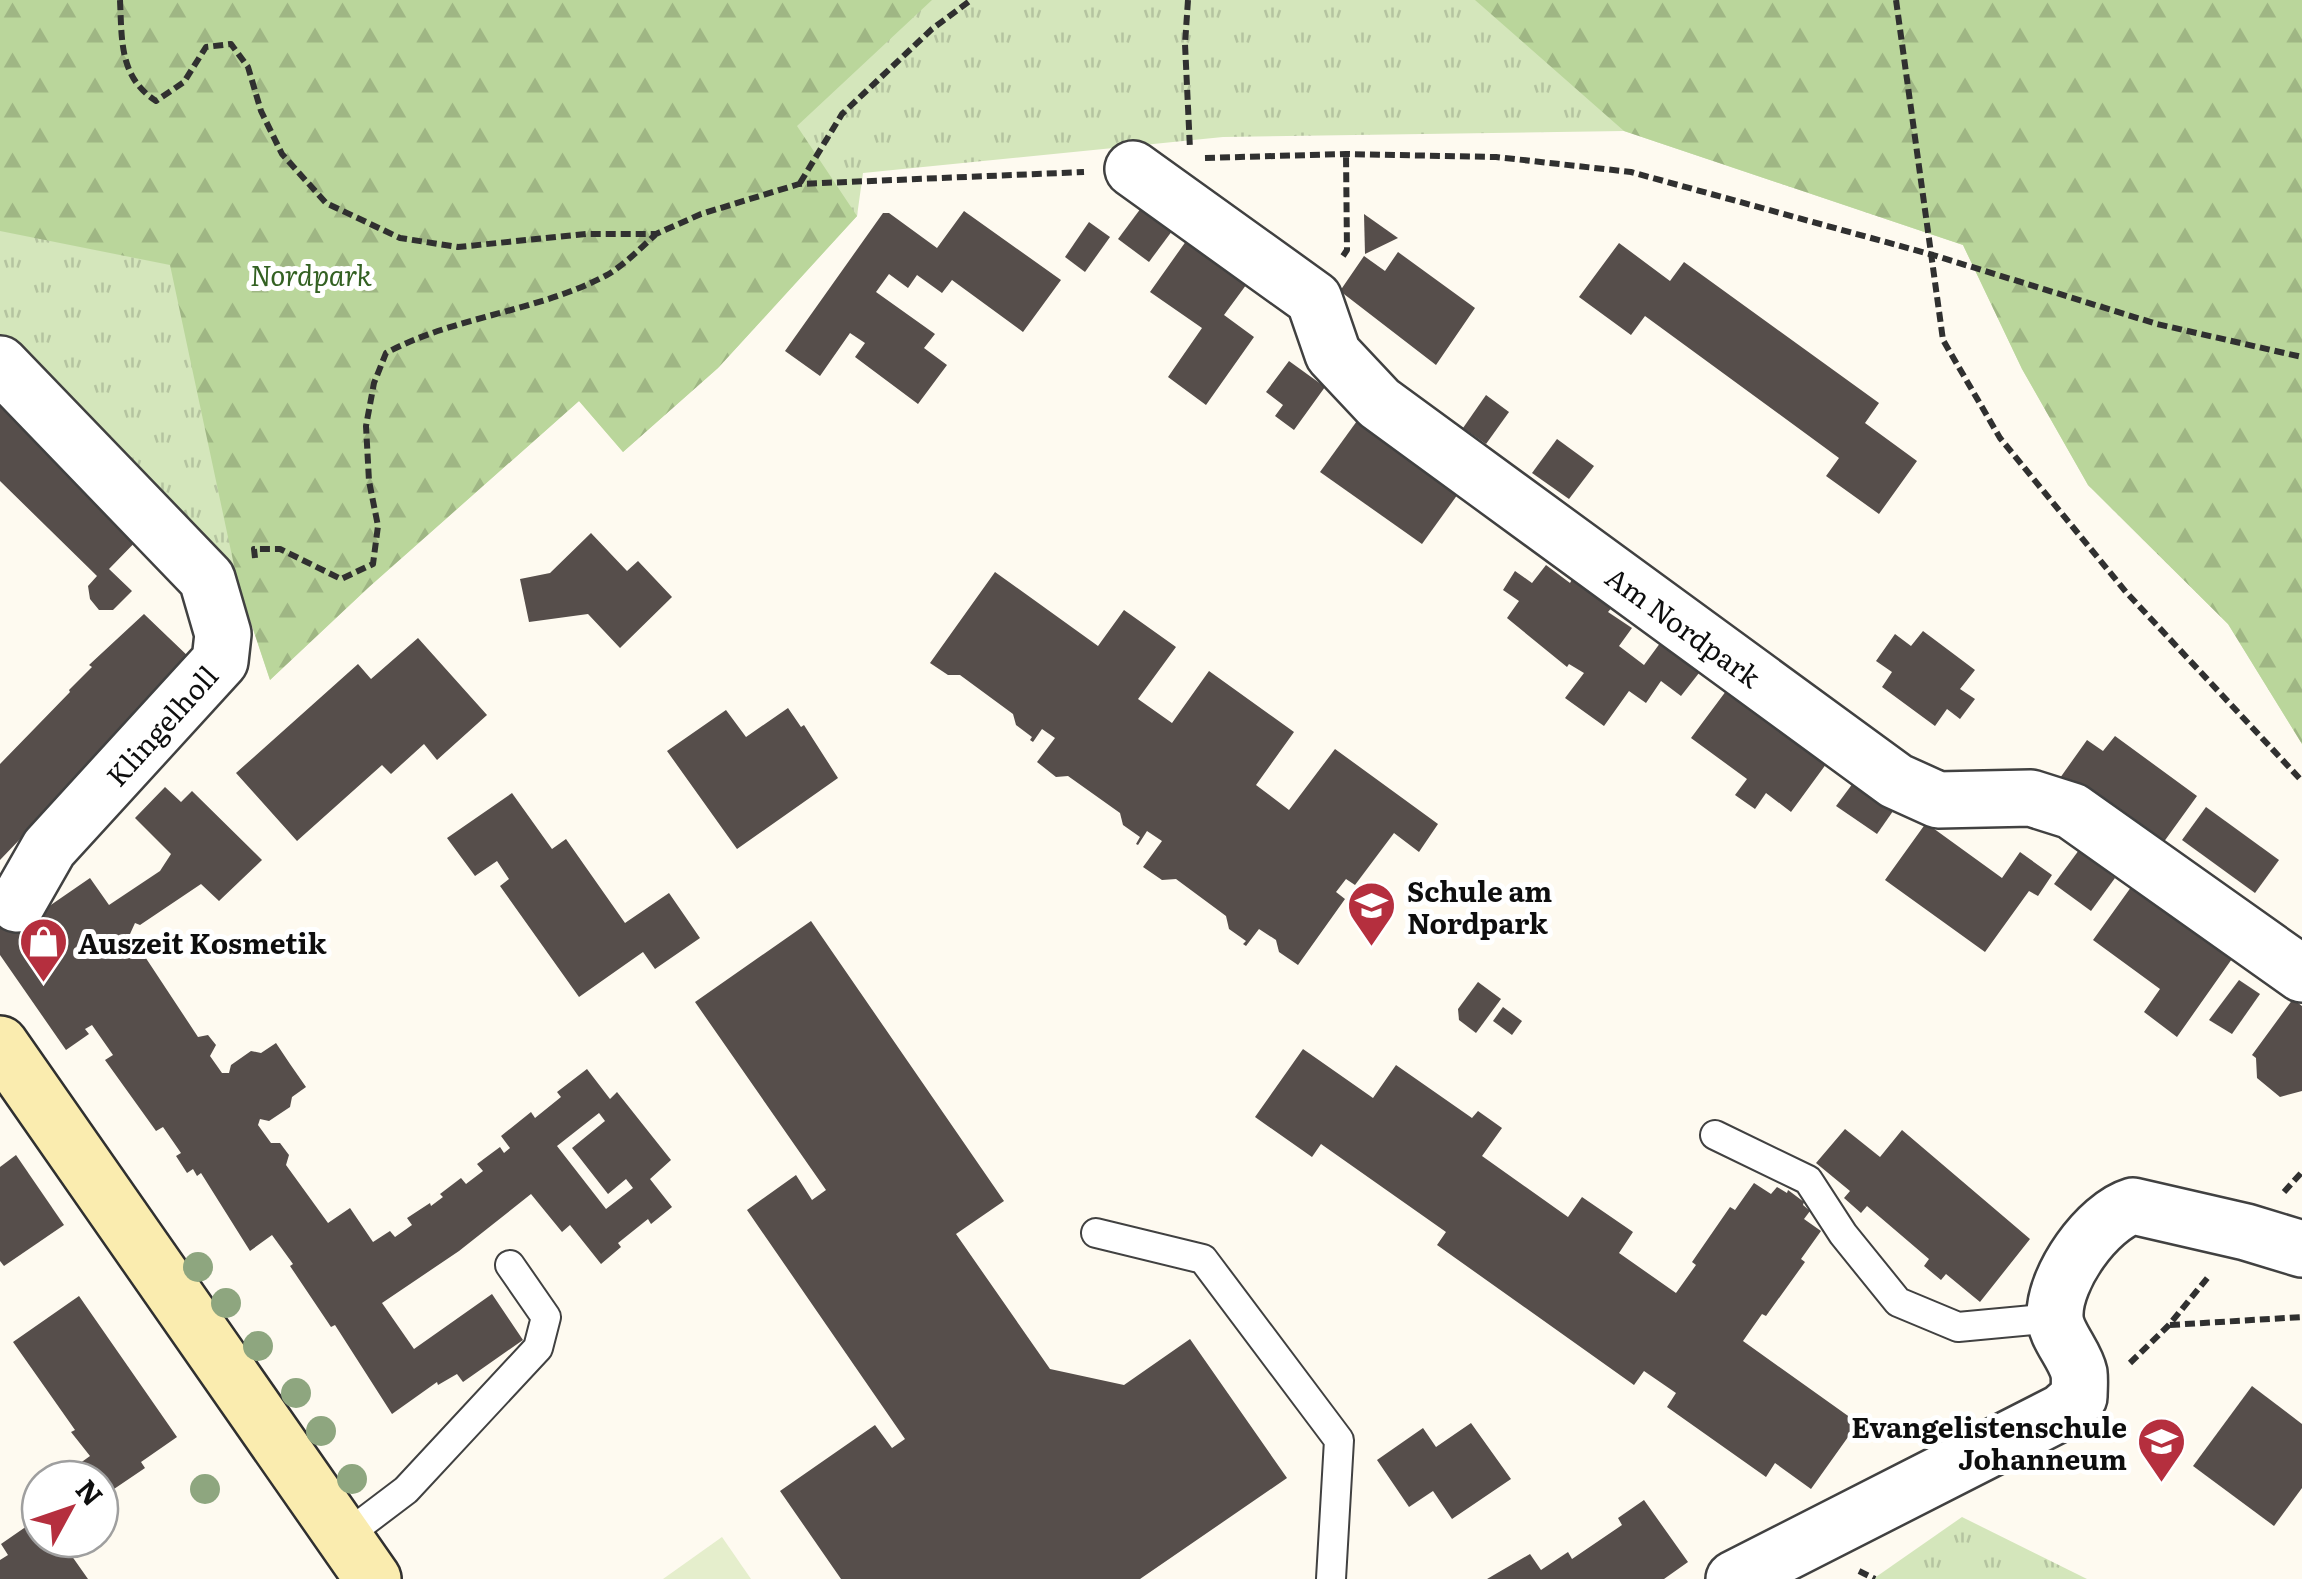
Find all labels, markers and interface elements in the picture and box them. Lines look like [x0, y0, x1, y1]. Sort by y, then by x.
park label: Nordpark [250, 253, 373, 295]
street label: Am Nordpark [1598, 555, 1771, 697]
street label: Klingelholl [95, 655, 227, 795]
place label: Schule am Nordpark [1407, 869, 1552, 943]
school or university icon: Schule am Nordpark [1346, 880, 1398, 948]
shop icon: Auszeit Kosmetik [17, 916, 69, 984]
place label: Auszeit Kosmetik [78, 921, 327, 963]
place label: Evangelistenschule Johanneum [1851, 1405, 2127, 1479]
school or university icon: Evangelistenschule Johanneum [2136, 1416, 2188, 1484]
north arrow [20, 1459, 120, 1559]
text: N [67, 1469, 114, 1514]

